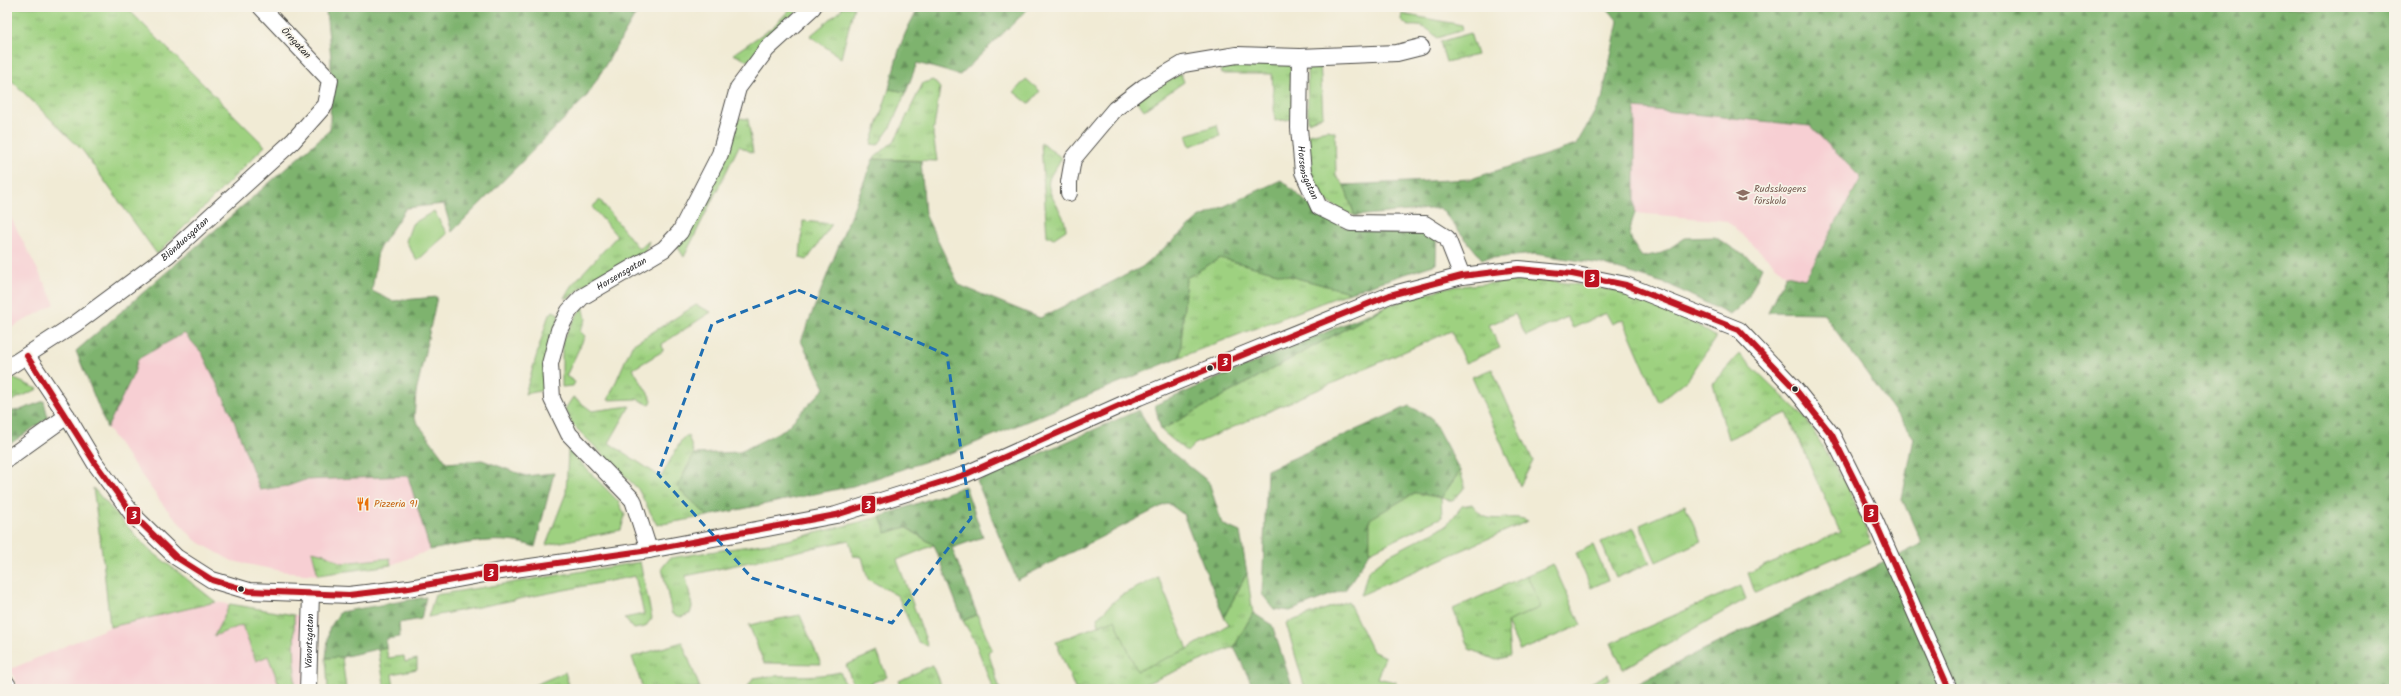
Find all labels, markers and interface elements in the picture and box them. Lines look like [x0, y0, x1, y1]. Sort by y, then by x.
street label: Örngatan [277, 24, 315, 62]
street label: Horsensgatan [1293, 145, 1323, 203]
place label: Rudsskogens förskola [1754, 181, 1807, 209]
school or university icon: Rudsskogens förskola [1735, 187, 1751, 203]
street label: Blönduosgatan [157, 213, 213, 266]
street label: Horsensgatan [593, 253, 650, 295]
line badge: 3 [1584, 269, 1600, 288]
text: 3 [1588, 270, 1595, 288]
line badge: 3 [1217, 353, 1232, 372]
text: 3 [1221, 354, 1228, 372]
unlabelled marker [1205, 363, 1215, 373]
unlabelled marker [1790, 384, 1800, 394]
line badge: 3 [861, 495, 876, 514]
restaurant icon: Pizzeria 91 [355, 496, 371, 512]
place label: Pizzeria 91 [374, 496, 418, 512]
text: 3 [864, 497, 871, 515]
line badge: 3 [1863, 504, 1879, 523]
text: 3 [1867, 505, 1874, 523]
line badge: 3 [126, 506, 141, 525]
text: 3 [130, 507, 137, 525]
line badge: 3 [483, 563, 499, 582]
text: 3 [487, 565, 494, 583]
unlabelled marker [236, 584, 246, 594]
street label: Vänortsgatan [301, 613, 318, 669]

